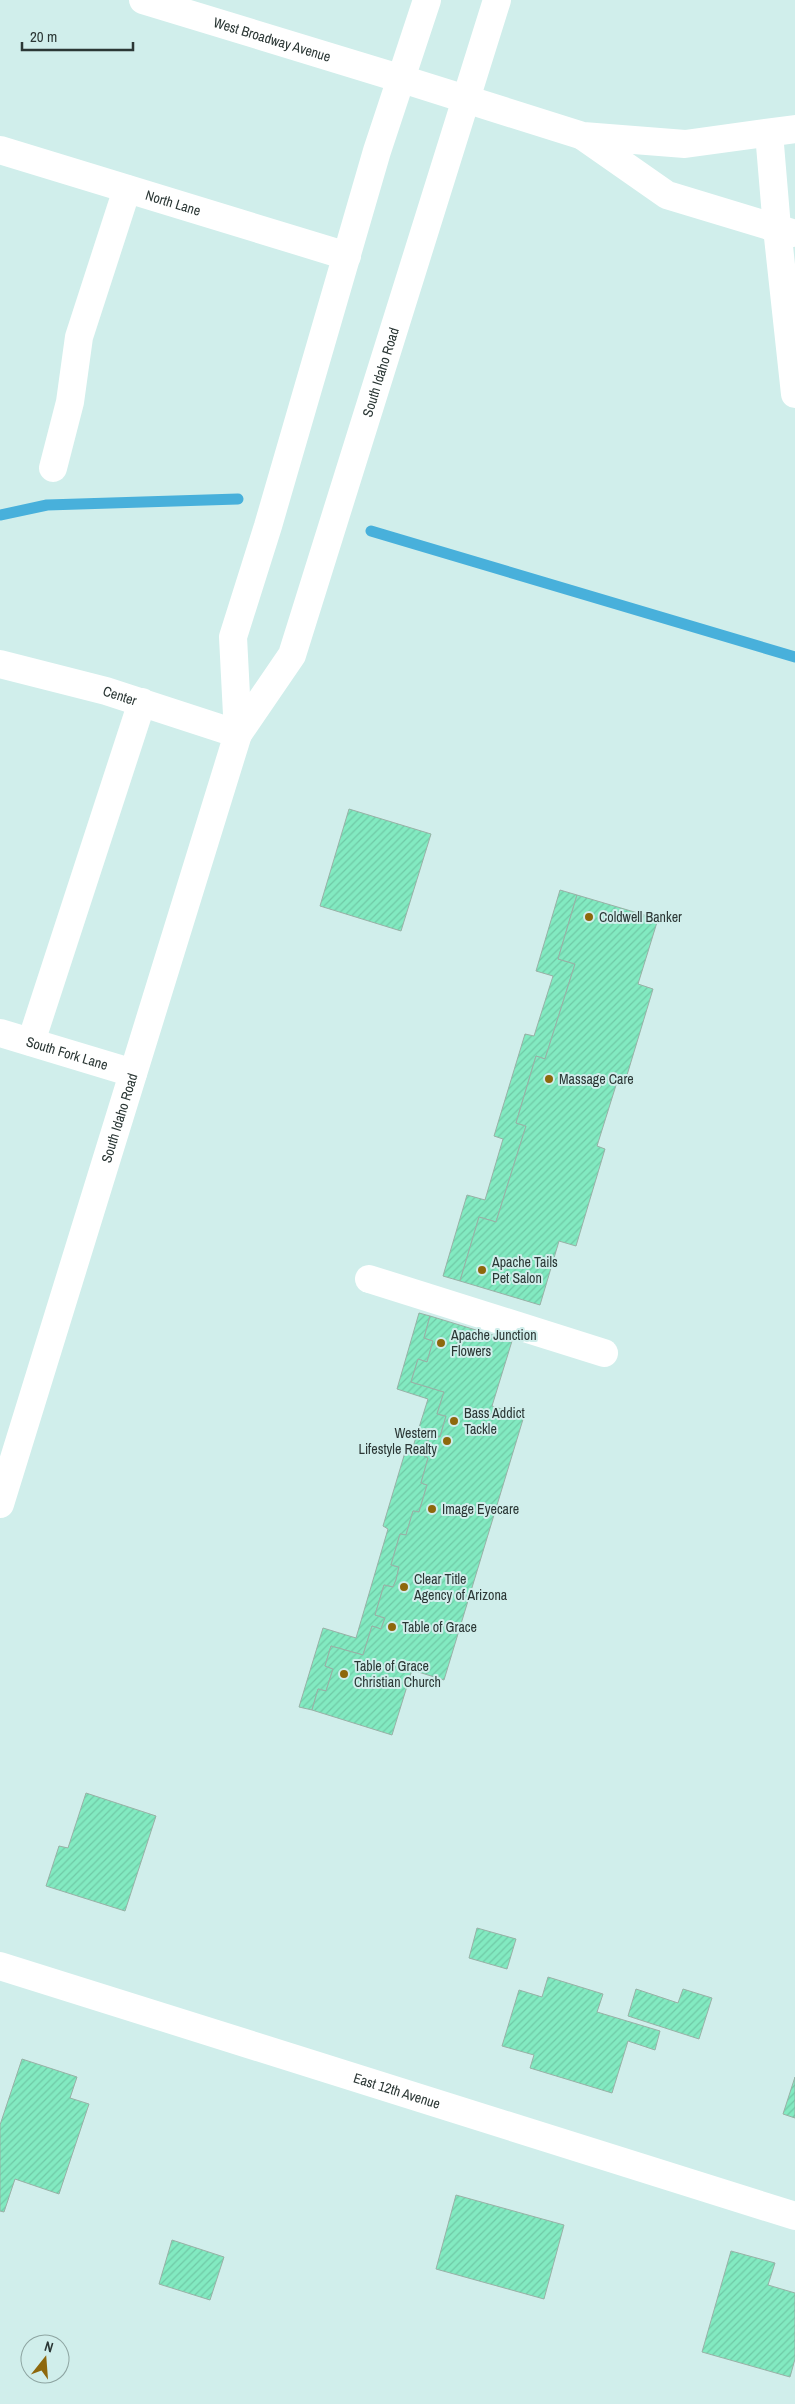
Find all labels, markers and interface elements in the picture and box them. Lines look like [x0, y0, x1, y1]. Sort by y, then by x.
street label: West Broadway Avenue [211, 13, 333, 66]
scale bar [22, 20, 134, 52]
text: 20 m [30, 26, 57, 47]
street label: North Lane [143, 186, 203, 220]
street label: South Idaho Road [358, 325, 403, 419]
street label: Center [101, 682, 139, 709]
place label: Coldwell Banker [599, 908, 682, 926]
marker: Coldwell Banker [583, 911, 595, 923]
street label: South Fork Lane [24, 1032, 110, 1074]
place label: Massage Care [559, 1070, 634, 1088]
street label: South Idaho Road [97, 1071, 142, 1165]
marker: Massage Care [543, 1073, 555, 1085]
place label: Apache Tails Pet Salon [491, 1253, 558, 1287]
marker: Apache Tails Pet Salon [476, 1264, 488, 1276]
place label: Apache Junction Flowers [450, 1326, 537, 1360]
marker: Apache Junction Flowers [435, 1337, 447, 1349]
place label: Bass Addict Tackle [464, 1404, 525, 1438]
marker: Bass Addict Tackle [448, 1415, 460, 1427]
place label: Western Lifestyle Realty [359, 1424, 437, 1458]
marker: Western Lifestyle Realty [441, 1435, 453, 1447]
place label: Image Eyecare [442, 1500, 519, 1518]
marker: Image Eyecare [426, 1503, 438, 1515]
place label: Clear Title Agency of Arizona [413, 1570, 508, 1604]
marker: Clear Title Agency of Arizona [398, 1581, 410, 1593]
place label: Table of Grace [402, 1618, 477, 1636]
marker: Table of Grace [386, 1621, 398, 1633]
place label: Table of Grace Christian Church [354, 1657, 441, 1691]
marker: Table of Grace Christian Church [338, 1668, 350, 1680]
street label: East 12th Avenue [351, 2069, 442, 2113]
north arrow [20, 2334, 70, 2384]
text: N [42, 2337, 55, 2356]

